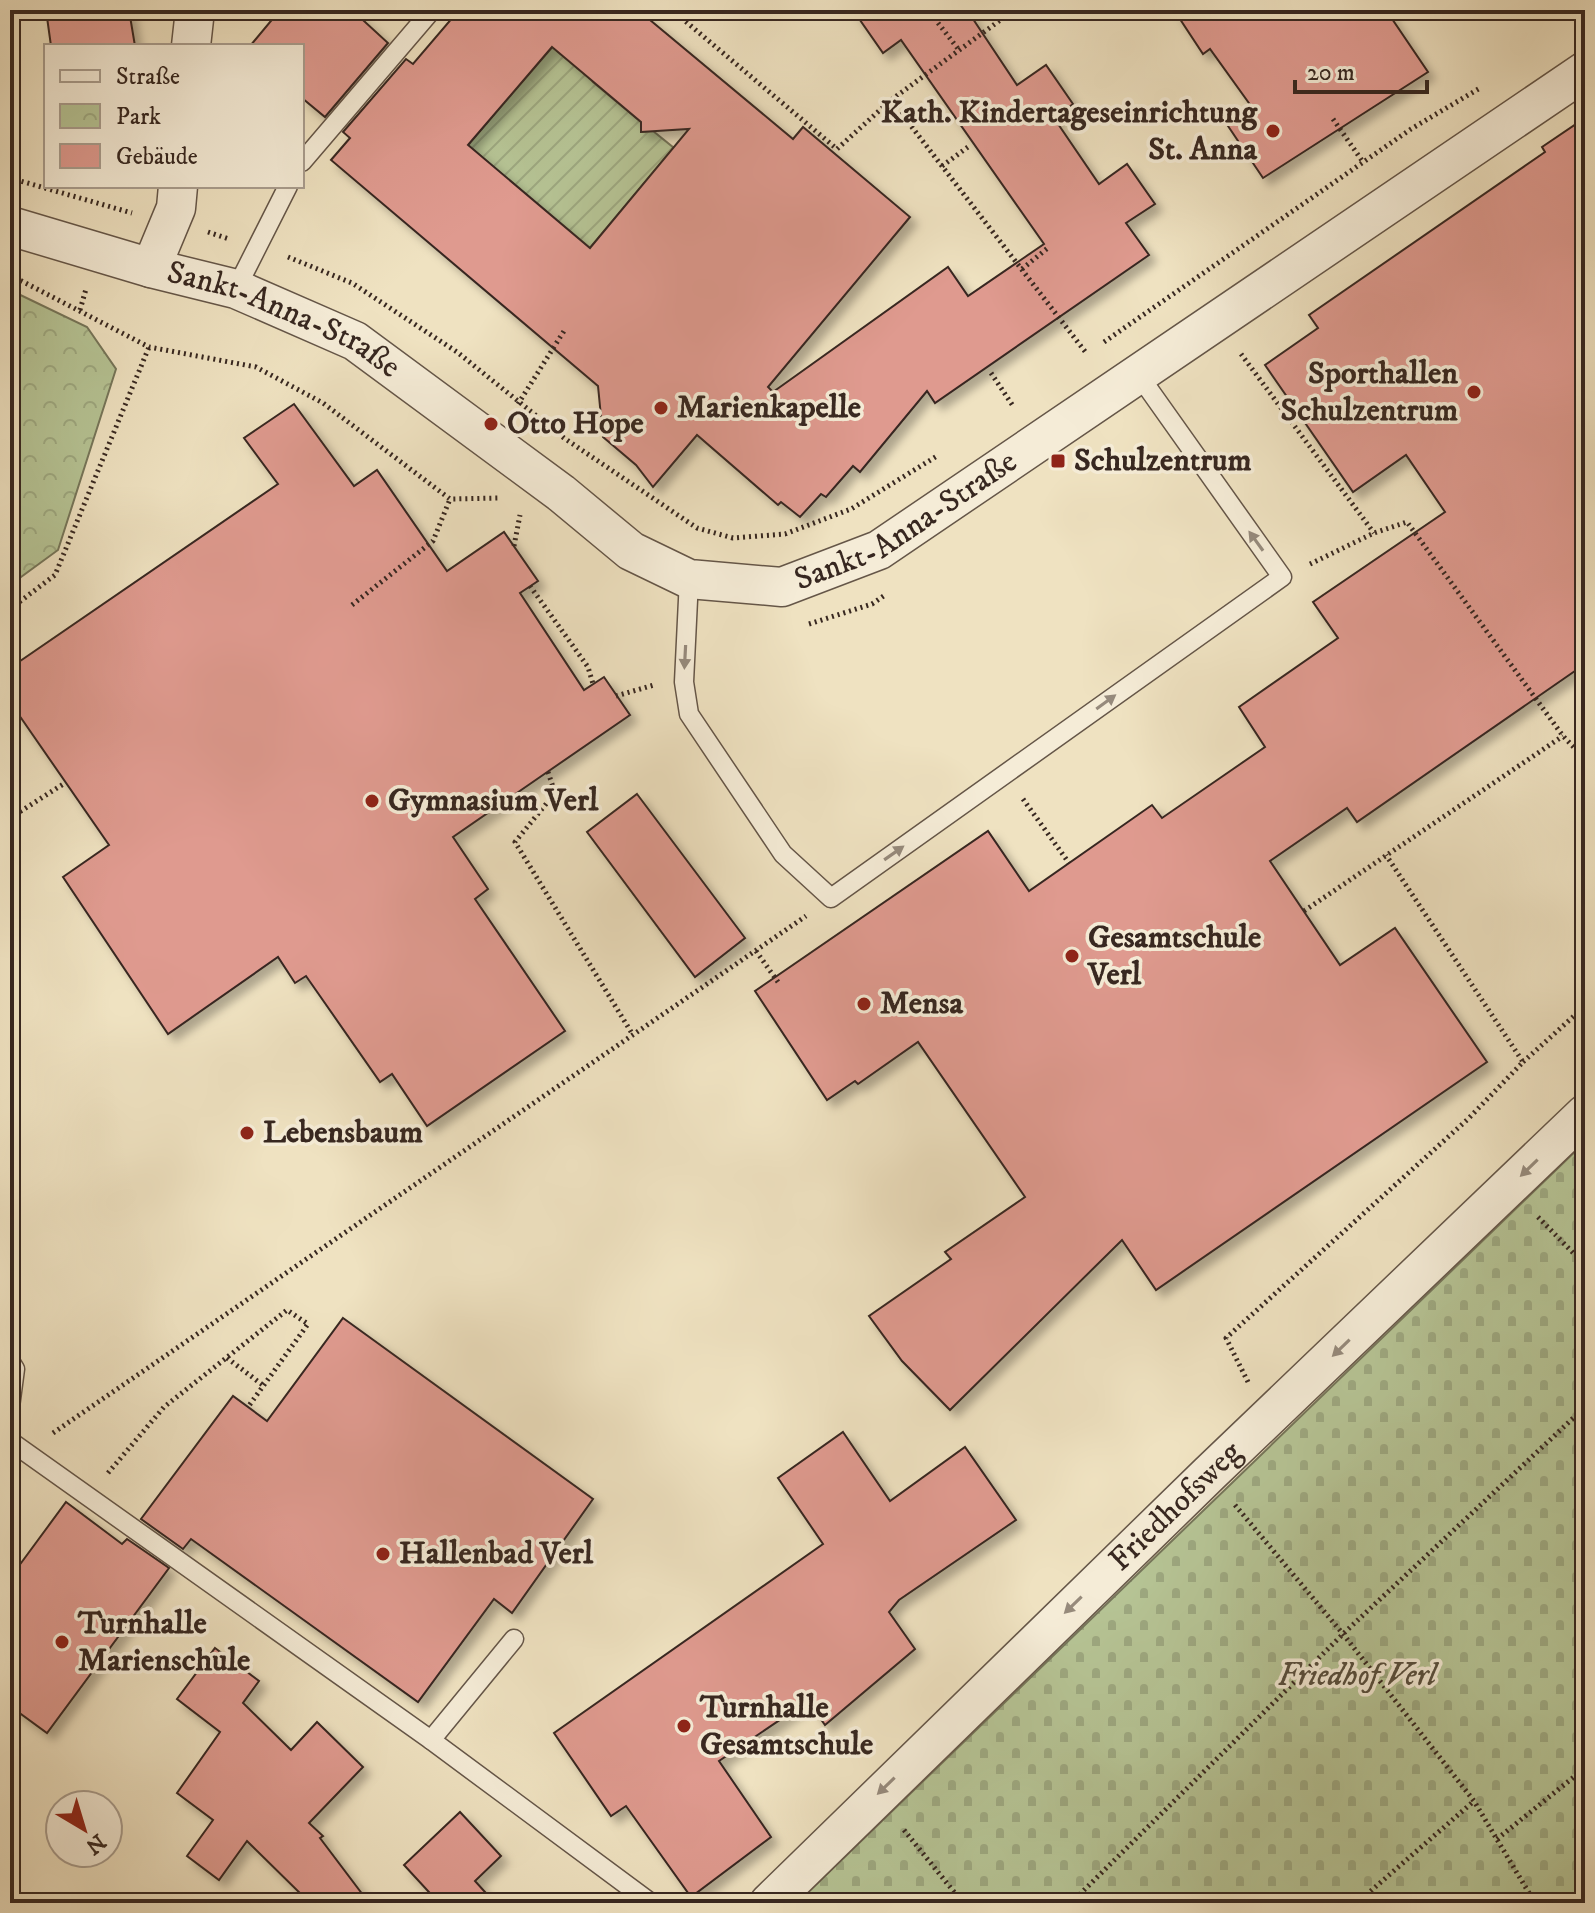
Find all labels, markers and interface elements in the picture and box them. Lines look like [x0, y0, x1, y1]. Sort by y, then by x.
legend [44, 44, 304, 188]
scale bar [1295, 44, 1427, 94]
text: 20 m [1307, 58, 1355, 88]
text: Straße [116, 62, 180, 92]
place label: Kath. Kindertageseinrichtung St. Anna [881, 93, 1258, 170]
text: Park [116, 102, 161, 132]
marker: Kath. Kindertageseinrichtung St. Anna [1264, 122, 1282, 140]
text: Gebäude [116, 142, 198, 172]
street label: Sankt-Anna-Straße [163, 253, 408, 388]
place label: Sporthallen Schulzentrum [1280, 354, 1458, 431]
marker: Sporthallen Schulzentrum [1465, 383, 1483, 401]
place label: Marienkapelle [677, 388, 861, 428]
marker: Marienkapelle [652, 399, 670, 417]
place label: Otto Hope [507, 404, 644, 444]
marker: Otto Hope [482, 415, 500, 433]
place label: Schulzentrum [1074, 441, 1252, 481]
street label: Sankt-Anna-Straße [789, 442, 1025, 600]
marker: Schulzentrum [1049, 452, 1067, 470]
one-way arrow [1249, 531, 1265, 551]
one-way arrow [678, 645, 691, 670]
one-way arrow [1096, 695, 1116, 711]
place label: Gymnasium Verl [388, 781, 599, 821]
marker: Gymnasium Verl [363, 792, 381, 810]
one-way arrow [884, 846, 905, 861]
place label: Gesamtschule Verl [1086, 918, 1261, 995]
marker: Gesamtschule Verl [1063, 947, 1081, 965]
place label: Mensa [880, 984, 963, 1024]
marker: Mensa [855, 995, 873, 1013]
place label: Lebensbaum [263, 1113, 423, 1153]
marker: Lebensbaum [238, 1124, 256, 1142]
one-way arrow [1520, 1158, 1539, 1177]
one-way arrow [1331, 1338, 1350, 1356]
street label: Friedhofsweg [1101, 1433, 1251, 1580]
place label: Hallenbad Verl [399, 1534, 594, 1574]
marker: Hallenbad Verl [374, 1545, 392, 1563]
one-way arrow [1063, 1596, 1082, 1614]
place label: Turnhalle Marienschule [77, 1604, 250, 1681]
marker: Turnhalle Marienschule [53, 1633, 71, 1651]
park label: Friedhof Verl [1278, 1656, 1440, 1696]
place label: Turnhalle Gesamtschule [699, 1688, 873, 1765]
marker: Turnhalle Gesamtschule [675, 1717, 693, 1735]
one-way arrow [877, 1777, 896, 1795]
north arrow [44, 1789, 124, 1869]
text: N [80, 1827, 111, 1860]

